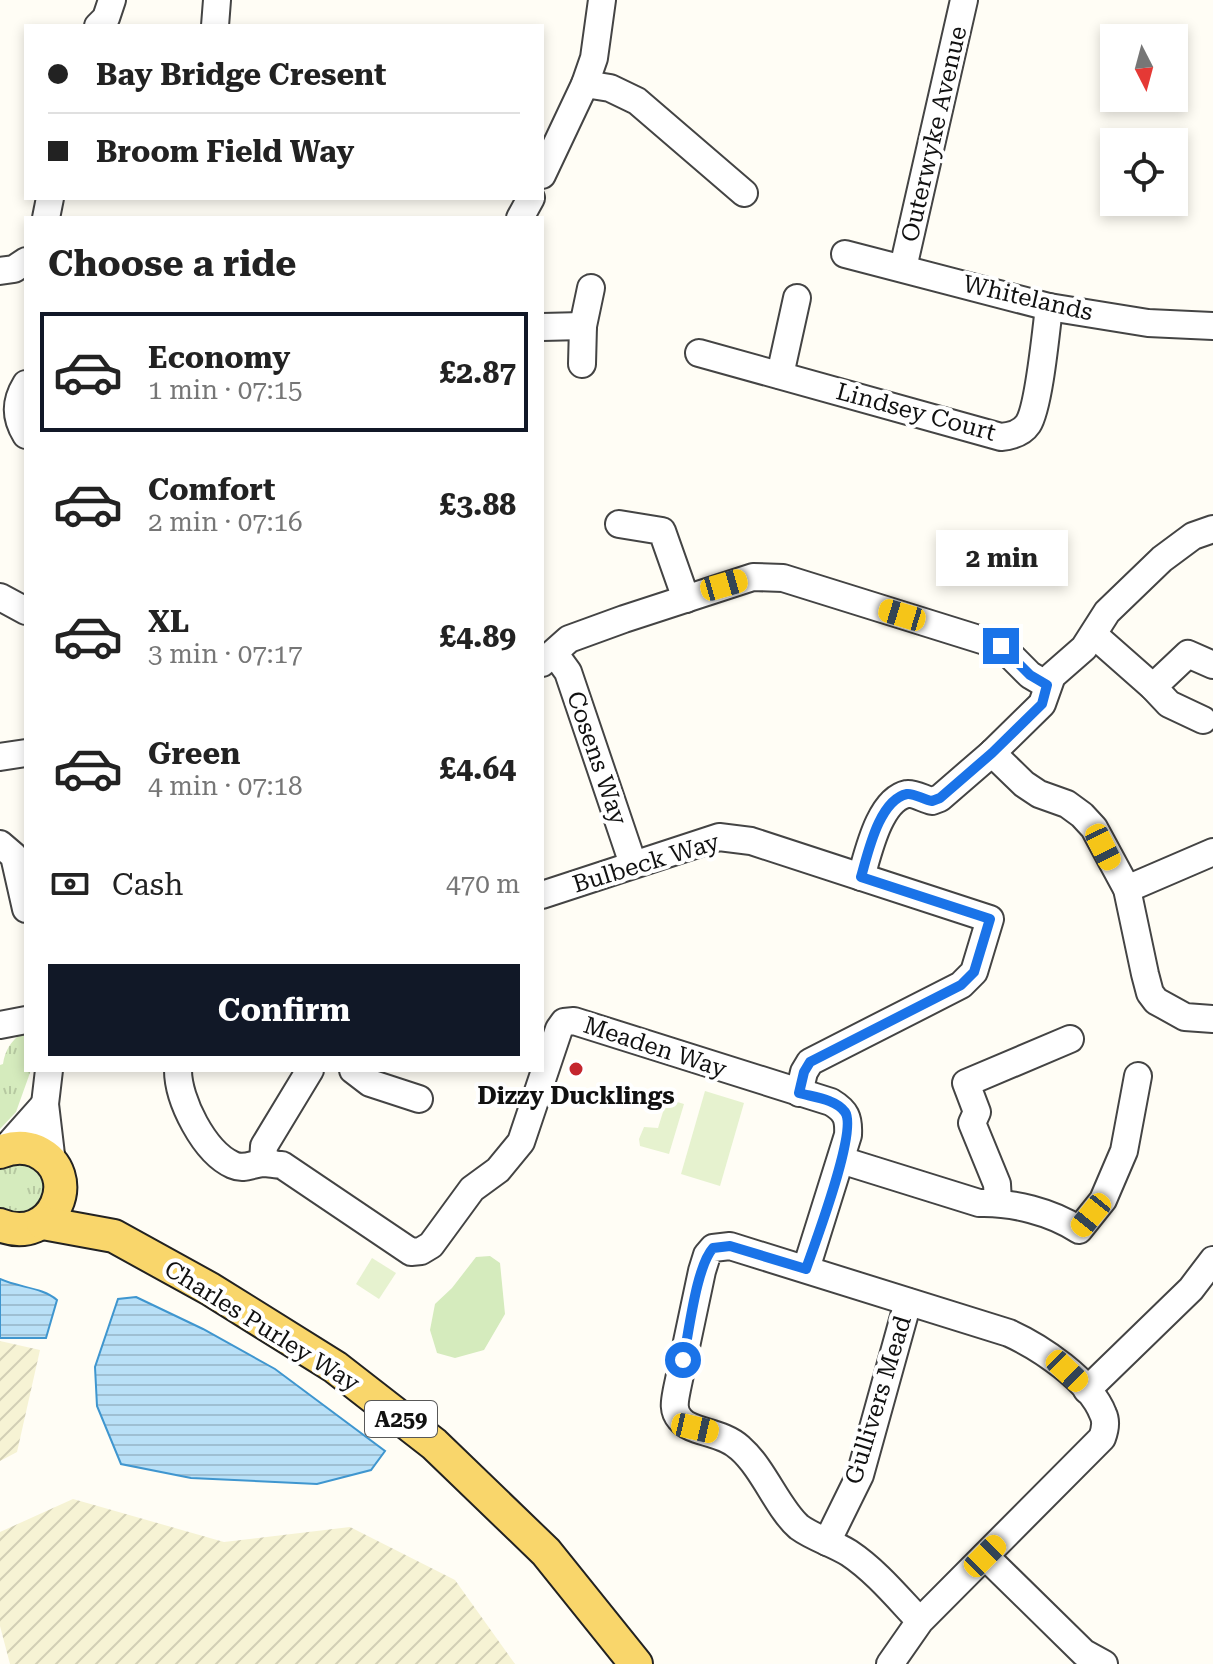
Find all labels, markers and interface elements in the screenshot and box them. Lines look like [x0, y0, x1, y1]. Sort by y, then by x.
street label: Outerwyke Avenue [896, 23, 972, 245]
north arrow [1100, 24, 1188, 112]
map controls [1100, 24, 1188, 216]
text: Bay Bridge Cresent [96, 57, 386, 92]
button: locate [1100, 128, 1188, 216]
text: Broom Field Way [96, 134, 354, 169]
text: Choose a ride [48, 243, 296, 285]
street label: Whitelands [960, 269, 1096, 327]
icon: car [52, 336, 124, 408]
text: Economy [148, 340, 290, 375]
text: £2.87 [439, 355, 516, 390]
text: 1 min · 07:15 [148, 375, 303, 405]
street label: Lindsey Court [833, 377, 999, 447]
icon: car [52, 468, 124, 540]
text: Comfort [148, 472, 275, 507]
text: £3.88 [439, 487, 516, 522]
text: 2 min · 07:16 [148, 507, 303, 537]
callout: 2 min [935, 530, 1067, 586]
text: 2 min [966, 543, 1038, 573]
car [698, 567, 750, 603]
car [876, 597, 928, 633]
icon: car [52, 600, 124, 672]
text: XL [148, 604, 189, 639]
text: £4.89 [439, 619, 516, 654]
route end [983, 628, 1019, 664]
text: 3 min · 07:17 [148, 639, 303, 669]
street label: Cosens Way [561, 688, 633, 829]
icon: car [52, 732, 124, 804]
text: Green [148, 736, 240, 771]
text: £4.64 [439, 751, 516, 786]
text: 4 min · 07:18 [148, 771, 303, 801]
car [1082, 820, 1124, 874]
street label: Bulbeck Way [569, 827, 723, 899]
icon: cash [48, 862, 92, 906]
text: Cash [112, 867, 183, 902]
text: 470 m [446, 869, 520, 899]
button: Confirm [48, 964, 520, 1056]
street label: Meaden Way [580, 1011, 731, 1084]
marker: Dizzy Ducklings [567, 1060, 585, 1078]
place label: Dizzy Ducklings [477, 1082, 675, 1110]
car [1067, 1189, 1115, 1241]
street label: Charles Purley Way [159, 1255, 365, 1398]
street label: Gullivers Mead [839, 1312, 917, 1488]
route start [665, 1342, 701, 1378]
car [1041, 1346, 1093, 1396]
road number: A259 [365, 1401, 437, 1437]
car [669, 1411, 721, 1445]
car [960, 1531, 1010, 1581]

